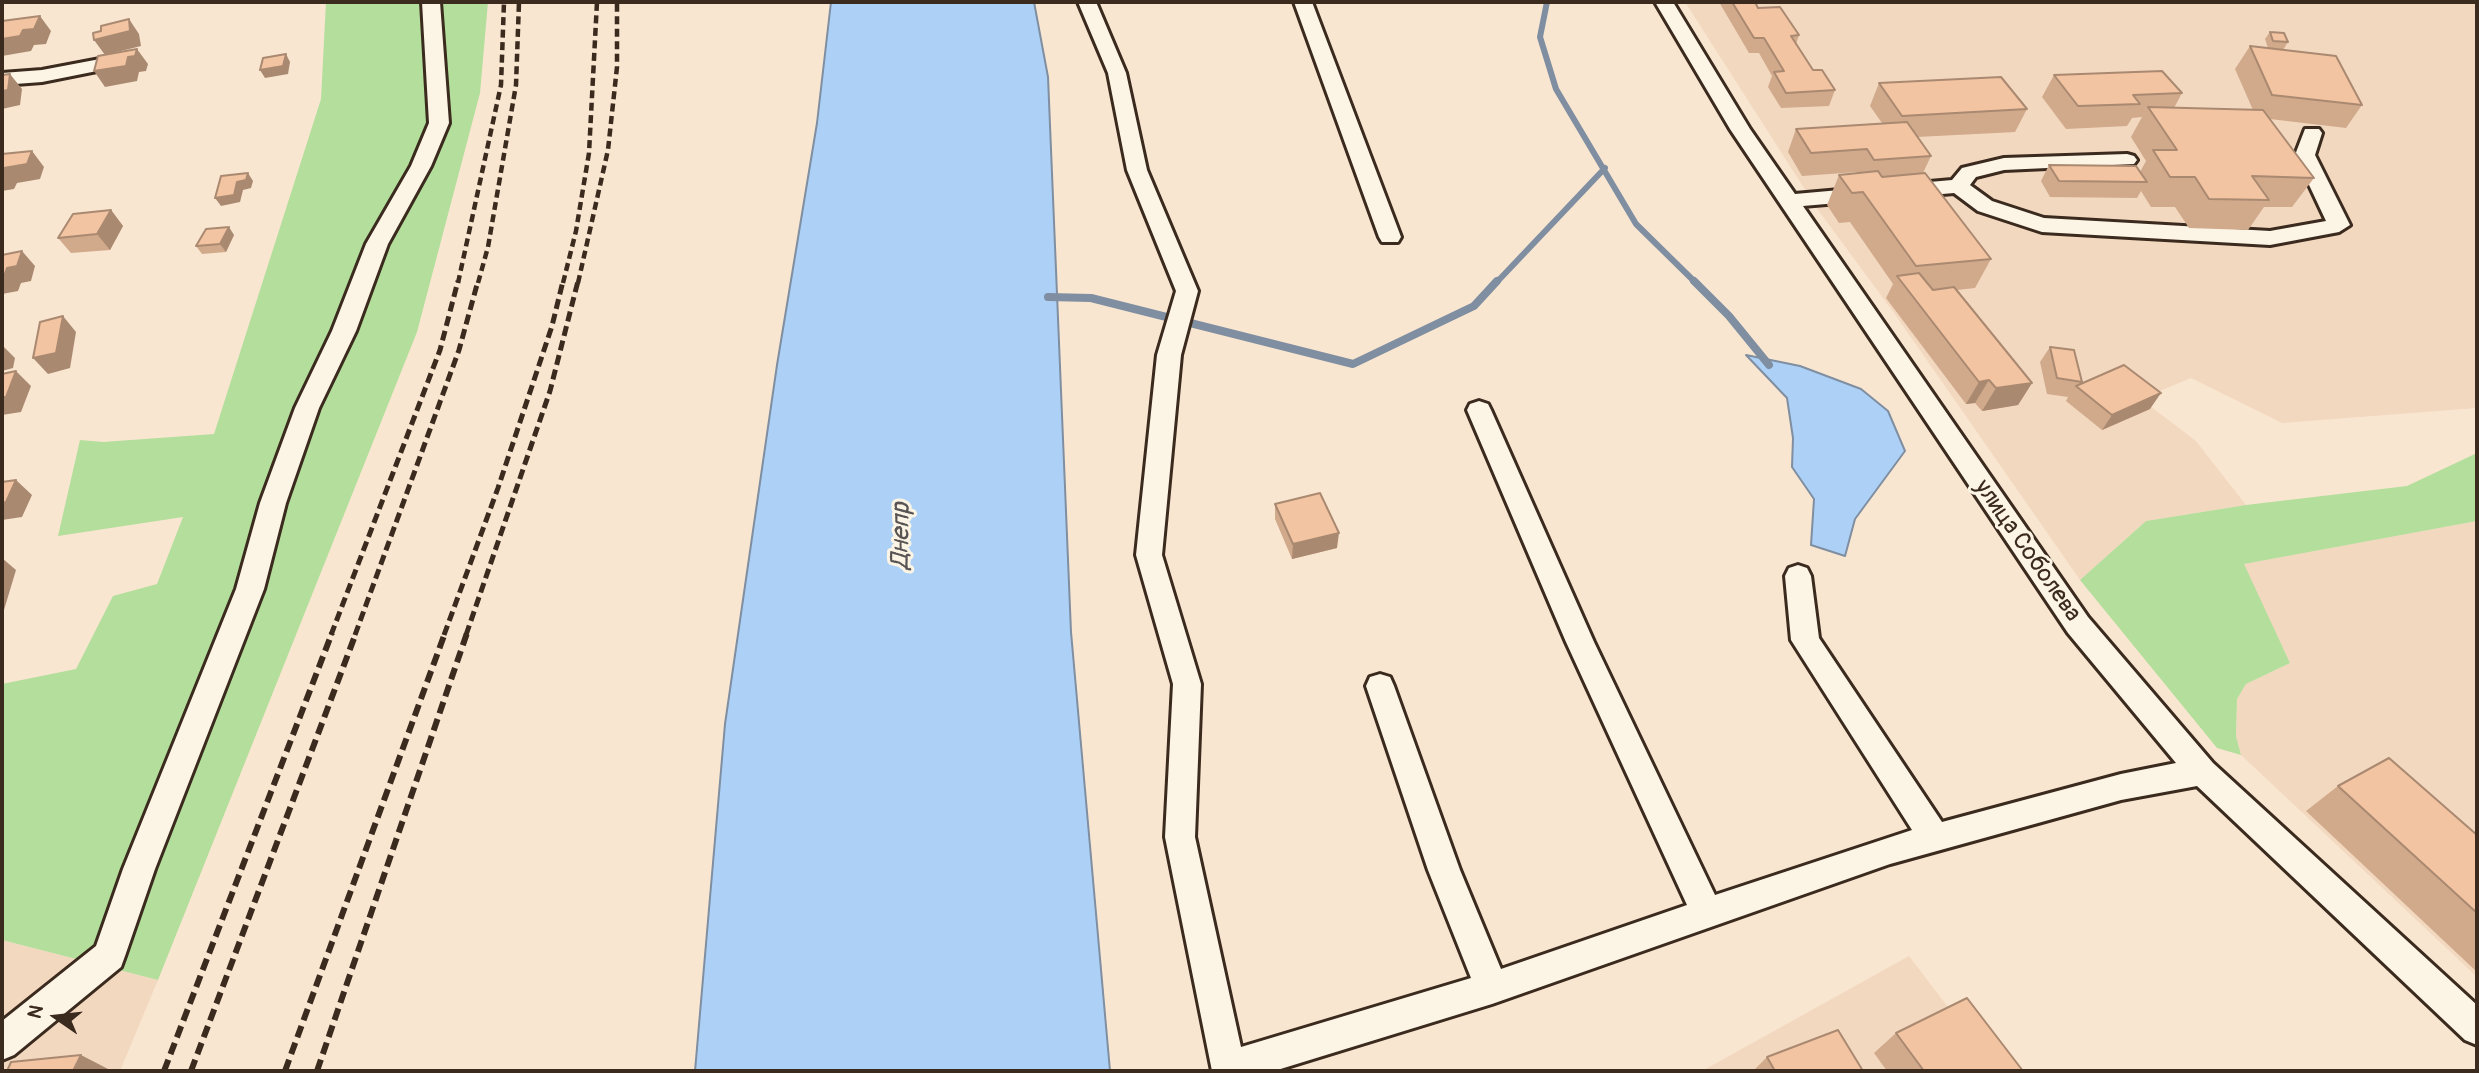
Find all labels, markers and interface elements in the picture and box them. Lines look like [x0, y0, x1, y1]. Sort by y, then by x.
street label: улица Соболева [1967, 474, 2087, 628]
water label: Днепр [886, 502, 918, 570]
north arrow [21, 982, 91, 1052]
text: N [22, 1003, 49, 1021]

